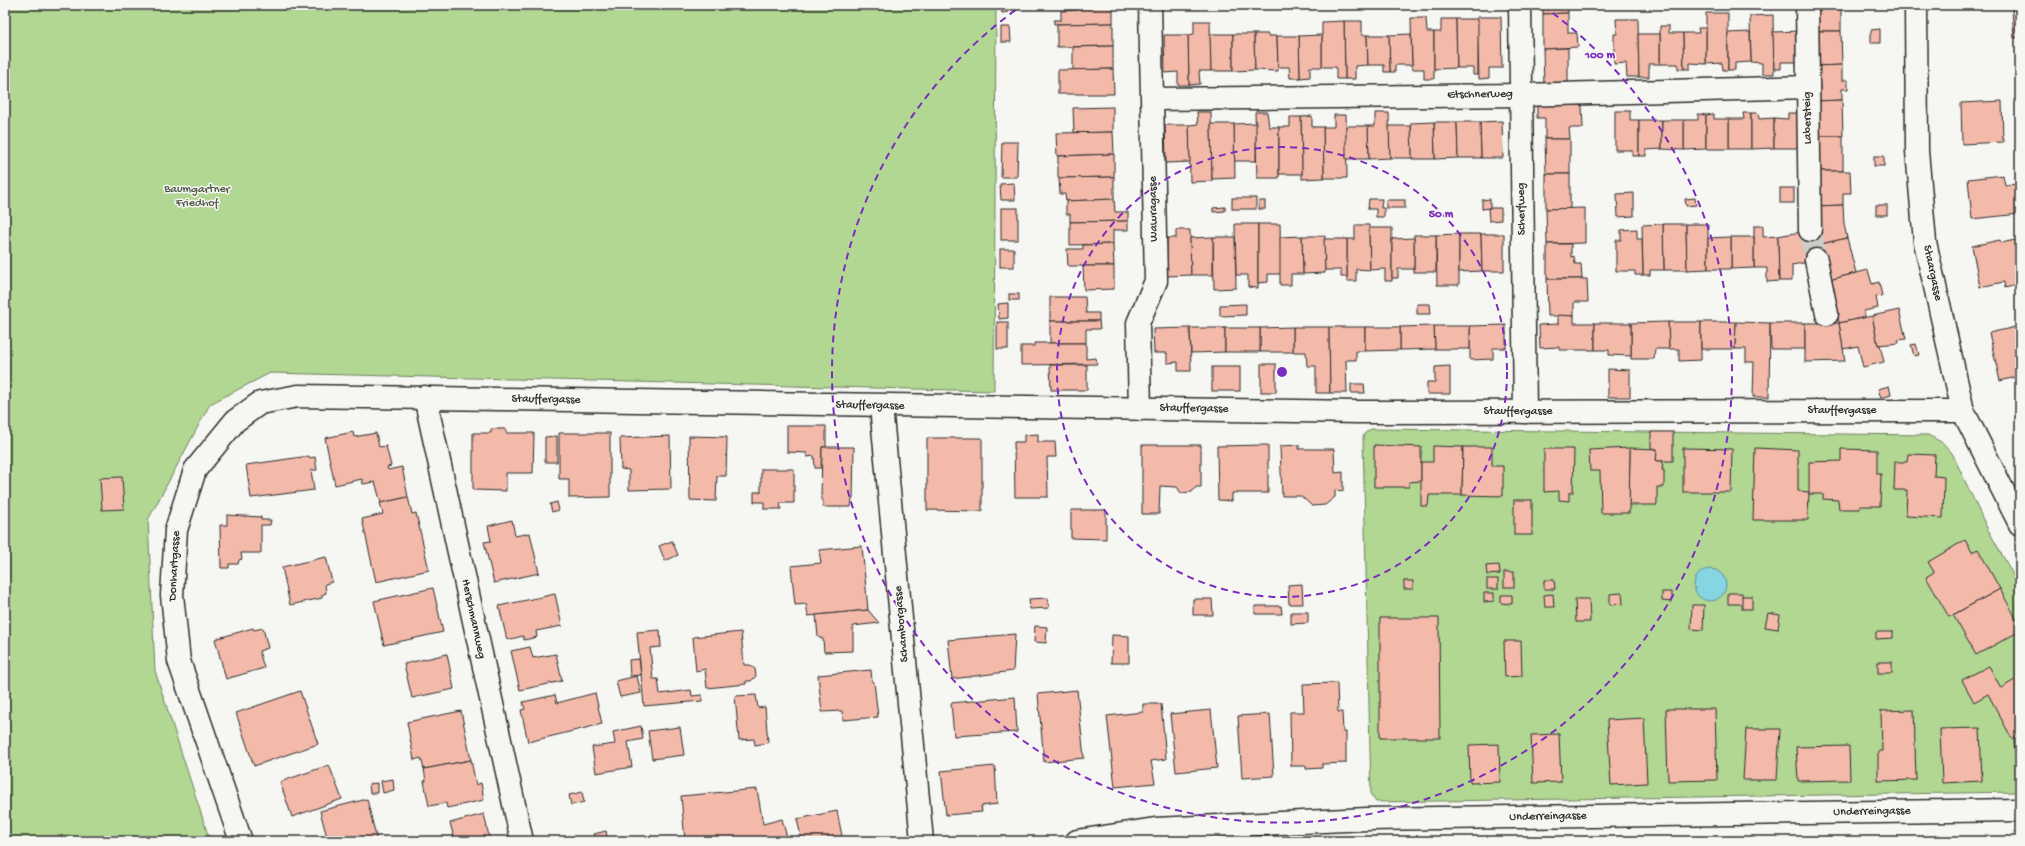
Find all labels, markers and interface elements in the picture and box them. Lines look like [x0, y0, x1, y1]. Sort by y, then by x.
text: 100 m [1584, 49, 1615, 63]
street label: Etschnerweg [1447, 87, 1513, 103]
street label: Labersteig [1801, 91, 1815, 145]
street label: Wawragasse [1146, 175, 1162, 242]
street label: Scherfweg [1515, 182, 1529, 235]
park label: Baumgartner Friedhof [163, 183, 232, 211]
text: 50 m [1429, 208, 1454, 222]
street label: Staargasse [1919, 244, 1945, 303]
centre of rings [1275, 365, 1289, 379]
street label: Stauffergasse [511, 392, 581, 408]
street label: Stauffergasse [835, 398, 905, 414]
street label: Stauffergasse [1159, 401, 1229, 417]
street label: Stauffergasse [1807, 404, 1877, 418]
street label: Stauffergasse [1483, 405, 1553, 419]
street label: Donhartgasse [166, 530, 184, 603]
street label: Herschmannweg [458, 578, 488, 660]
street label: Schamborgasse [892, 584, 912, 663]
street label: Underreingasse [1833, 804, 1912, 820]
street label: Underreingasse [1509, 809, 1588, 825]

